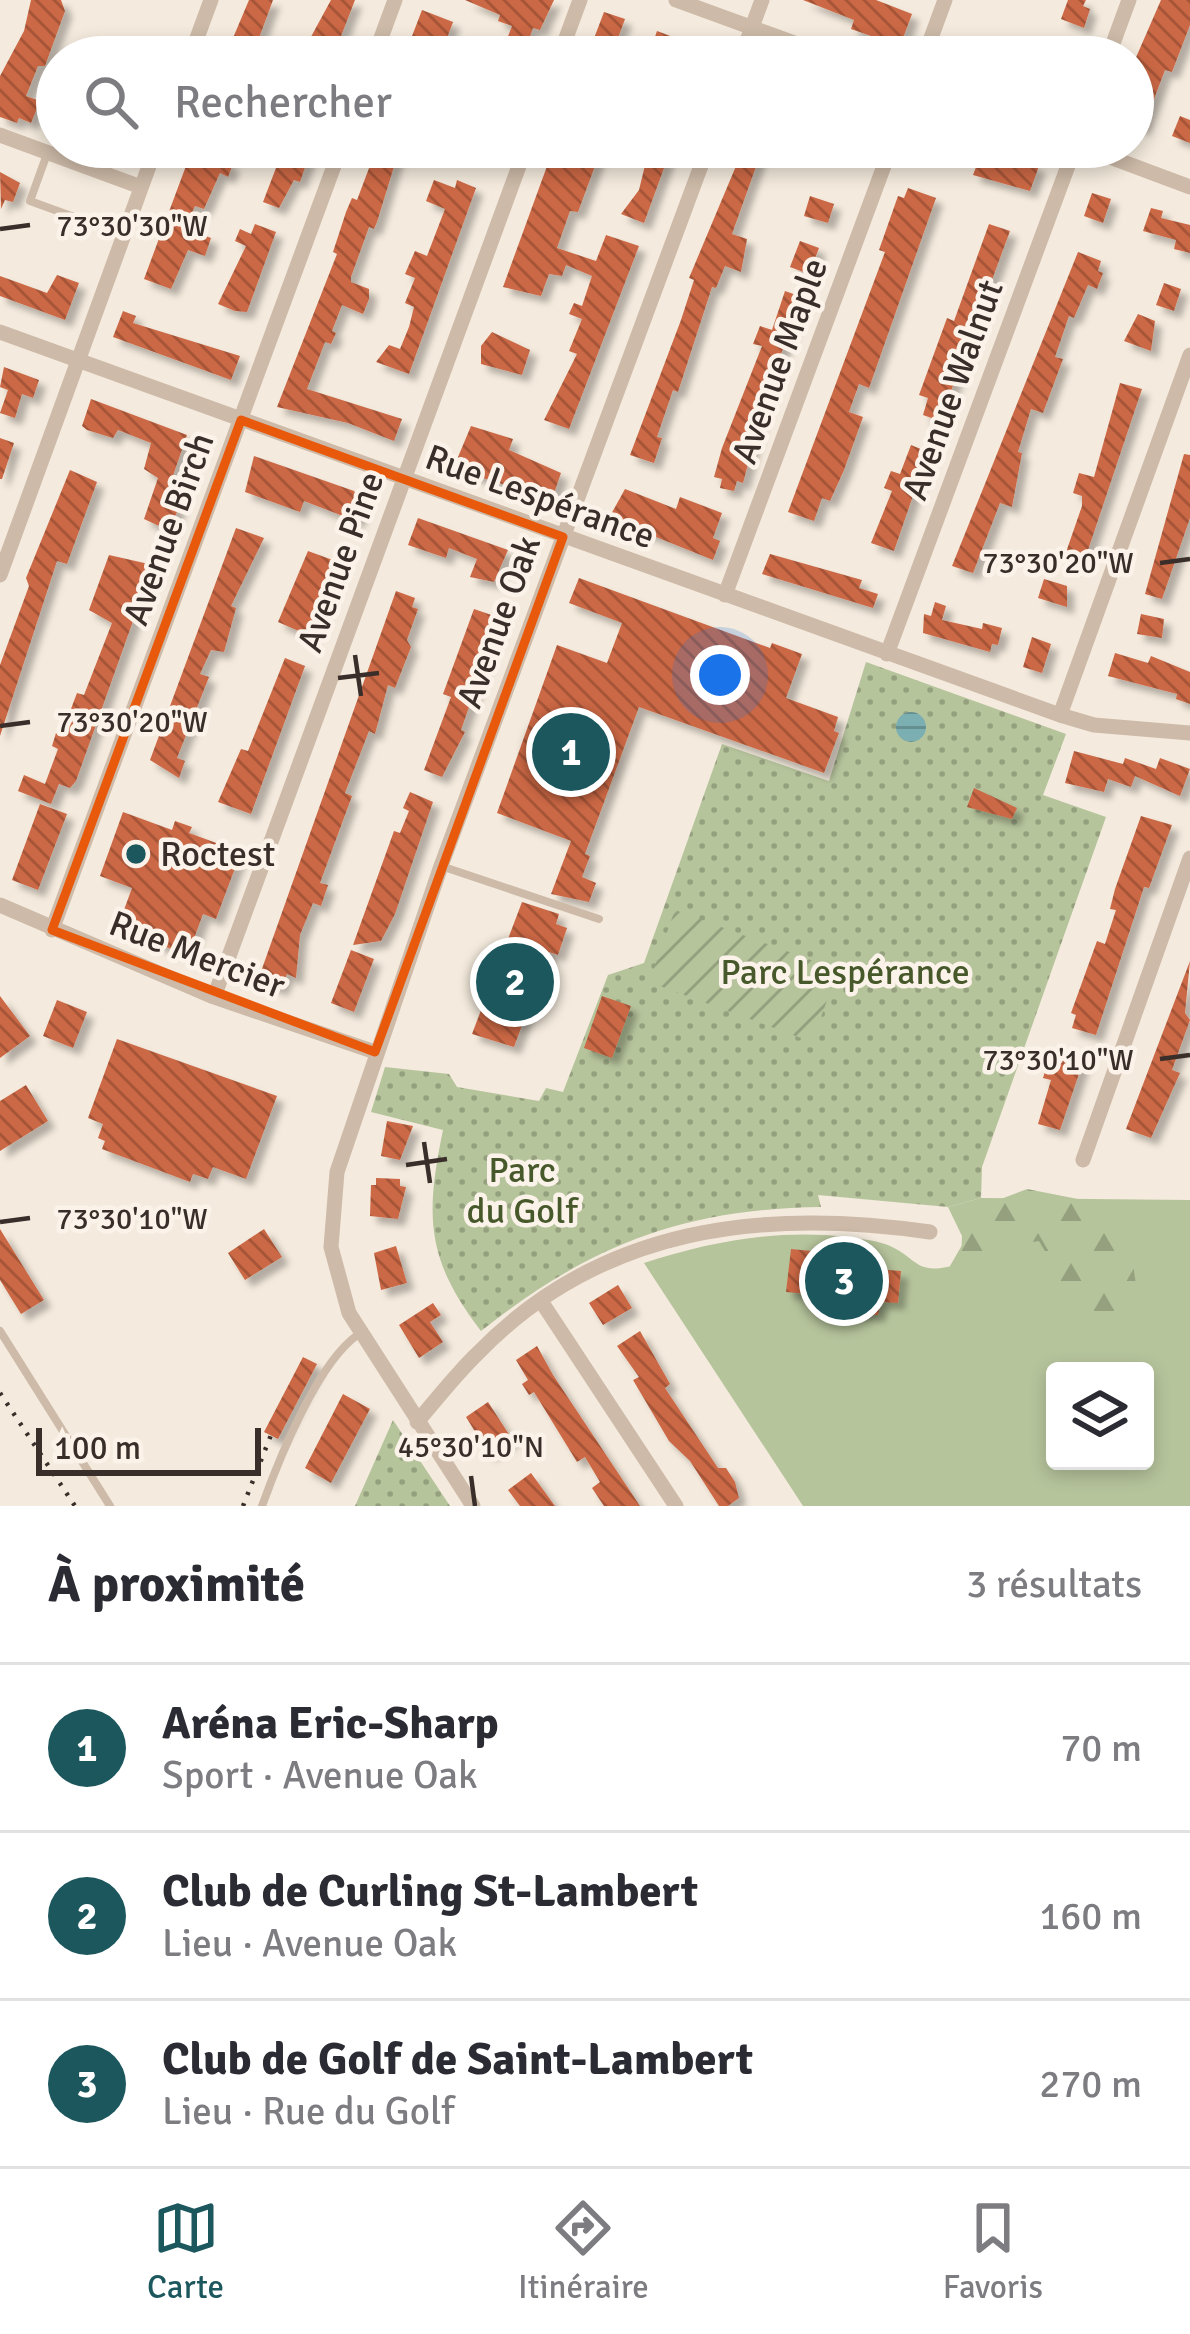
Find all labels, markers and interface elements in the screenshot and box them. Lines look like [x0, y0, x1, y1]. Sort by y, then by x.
search box [36, 36, 1154, 168]
icon: search [78, 69, 144, 135]
text: Rechercher [174, 75, 392, 130]
text: 73°30'30"W [56, 208, 208, 245]
street label: Avenue Maple [722, 252, 838, 470]
street label: Avenue Walnut [892, 274, 1014, 506]
street label: Avenue Birch [113, 427, 225, 631]
street label: Rue Lespérance [419, 435, 661, 559]
street label: Avenue Pine [288, 466, 394, 658]
street label: Avenue Oak [447, 530, 551, 714]
text: 73°30'20"W [982, 545, 1134, 582]
your location [690, 645, 750, 705]
text: 73°30'20"W [56, 704, 208, 741]
pin: 1 [532, 707, 610, 797]
place label: Roctest [160, 832, 275, 877]
marker: Roctest [123, 841, 149, 867]
street label: Rue Mercier [103, 901, 292, 1009]
pin: 2 [476, 937, 554, 1027]
park label: Parc Lespérance [720, 950, 970, 995]
text: 73°30'10"W [982, 1042, 1134, 1079]
park label: Parc du Golf [467, 1148, 579, 1234]
text: 73°30'10"W [56, 1201, 208, 1238]
pin: 3 [805, 1236, 883, 1326]
map controls [1046, 1362, 1154, 1470]
button: layers [1046, 1362, 1154, 1470]
scale bar [36, 1422, 261, 1475]
text: 100 m [54, 1428, 141, 1469]
text: 45°30'10"N [398, 1429, 544, 1466]
text: À proximité [48, 1553, 305, 1616]
text: 3 résultats [966, 1560, 1142, 1608]
text: Aréna Eric-Sharp [162, 1696, 499, 1751]
text: 1 [76, 1724, 98, 1772]
text: 70 m [1060, 1724, 1142, 1772]
text: Sport · Avenue Oak [162, 1751, 478, 1799]
text: Club de Curling St-Lambert [162, 1864, 698, 1919]
text: 2 [76, 1892, 98, 1940]
text: 160 m [1039, 1892, 1142, 1940]
text: Lieu · Avenue Oak [162, 1919, 457, 1967]
text: Club de Golf de Saint-Lambert [162, 2032, 753, 2087]
text: 3 [76, 2060, 98, 2108]
text: 270 m [1039, 2060, 1142, 2108]
text: Lieu · Rue du Golf [162, 2087, 454, 2135]
tab: Carte [147, 2195, 224, 2308]
tab: Itinéraire [518, 2195, 649, 2308]
tab: Favoris [943, 2195, 1043, 2308]

